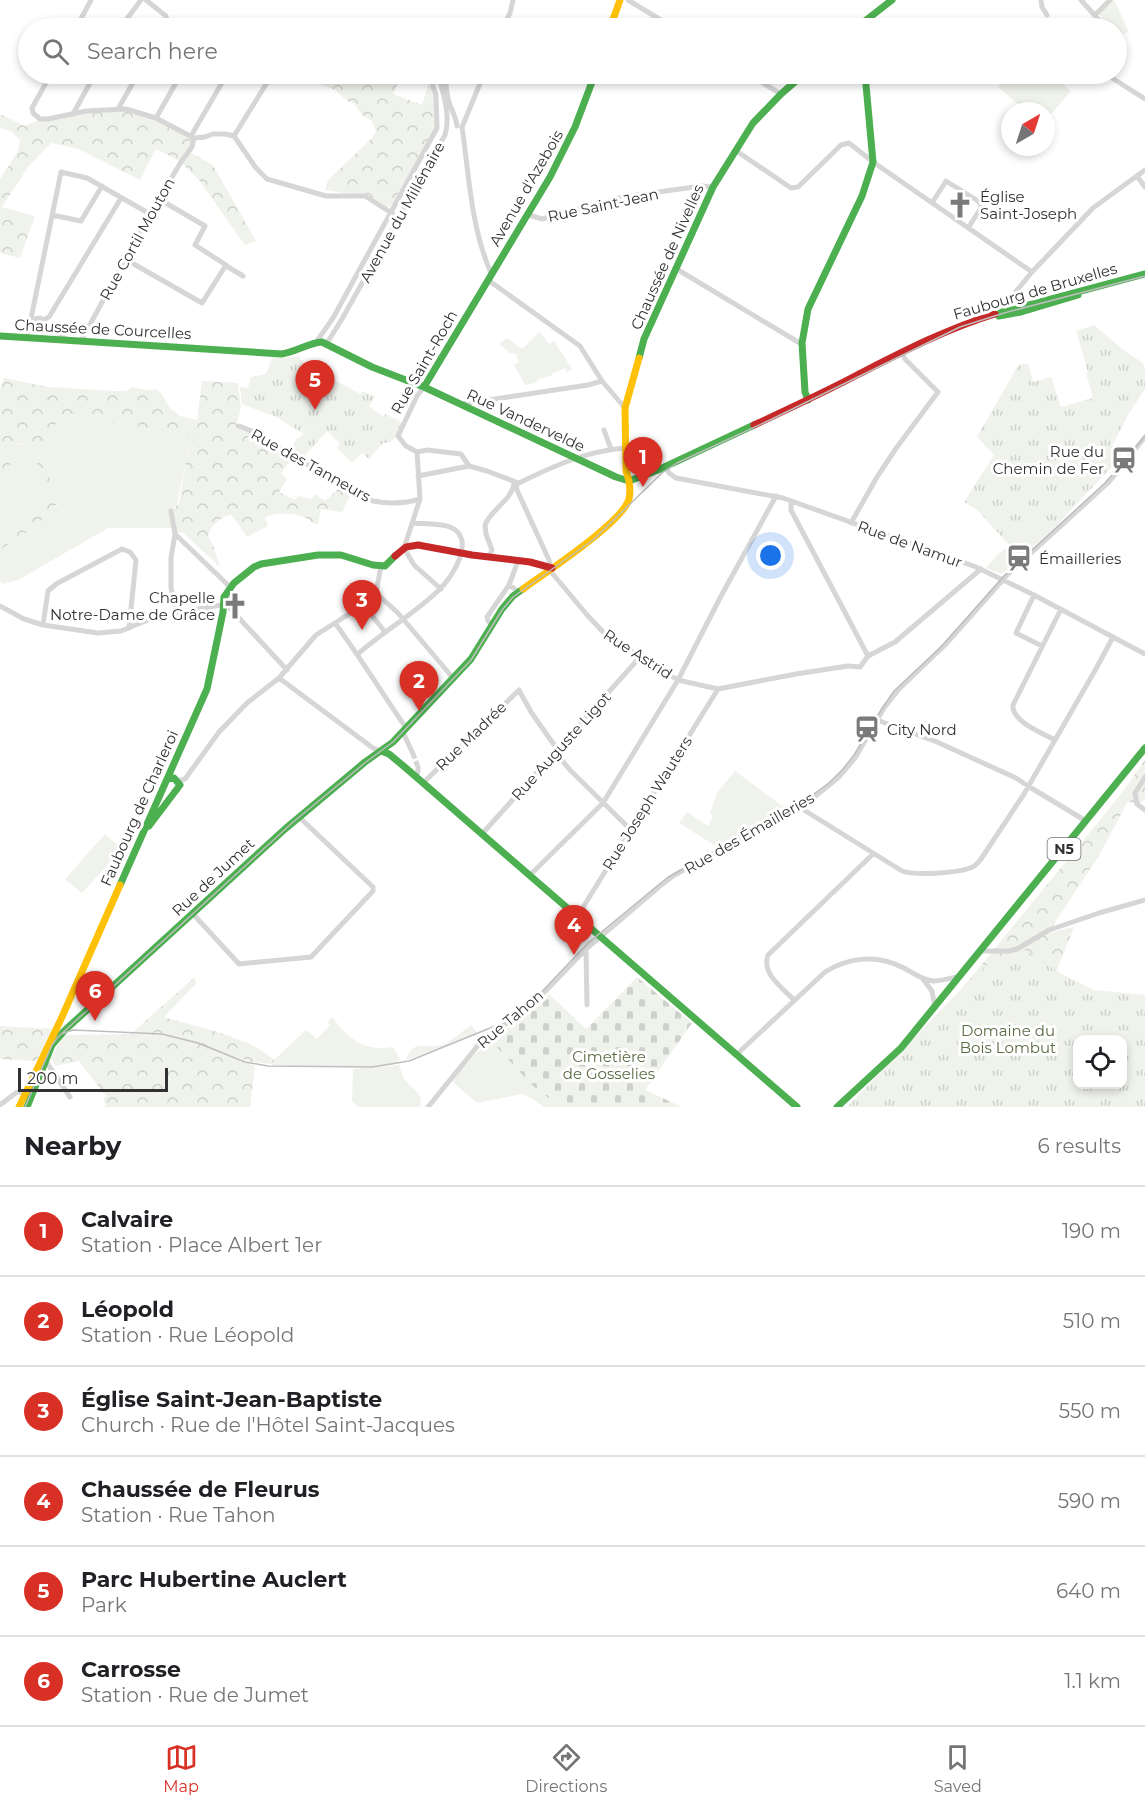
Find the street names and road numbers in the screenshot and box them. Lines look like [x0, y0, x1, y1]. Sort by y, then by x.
street label: Avenue d'Azebois [485, 126, 567, 250]
street label: Avenue du Millénaire [355, 138, 449, 286]
street label: Rue Cortil Mouton [95, 174, 179, 304]
street label: Chaussée de Nivelles [626, 181, 708, 333]
street label: Rue Saint-Jean [546, 184, 660, 226]
street label: Faubourg de Bruxelles [951, 258, 1119, 324]
street label: Rue Saint-Roch [387, 307, 461, 417]
street label: Chaussée de Courcelles [14, 315, 192, 343]
street label: Rue Vandervelde [464, 384, 588, 456]
street label: Rue des Tanneurs [248, 424, 374, 506]
street label: Rue de Namur [855, 516, 965, 572]
street label: Rue Astrid [600, 625, 676, 683]
street label: Rue Auguste Ligot [507, 688, 615, 804]
street label: Rue Madrée [432, 697, 510, 775]
street label: Faubourg de Charleroi [96, 727, 182, 889]
street label: Rue Joseph Wauters [598, 732, 696, 874]
street label: Rue des Émailleries [681, 788, 817, 878]
street label: Rue de Jumet [168, 834, 258, 920]
road number: N5 [1048, 838, 1080, 860]
street label: Rue Tahon [473, 986, 547, 1052]

